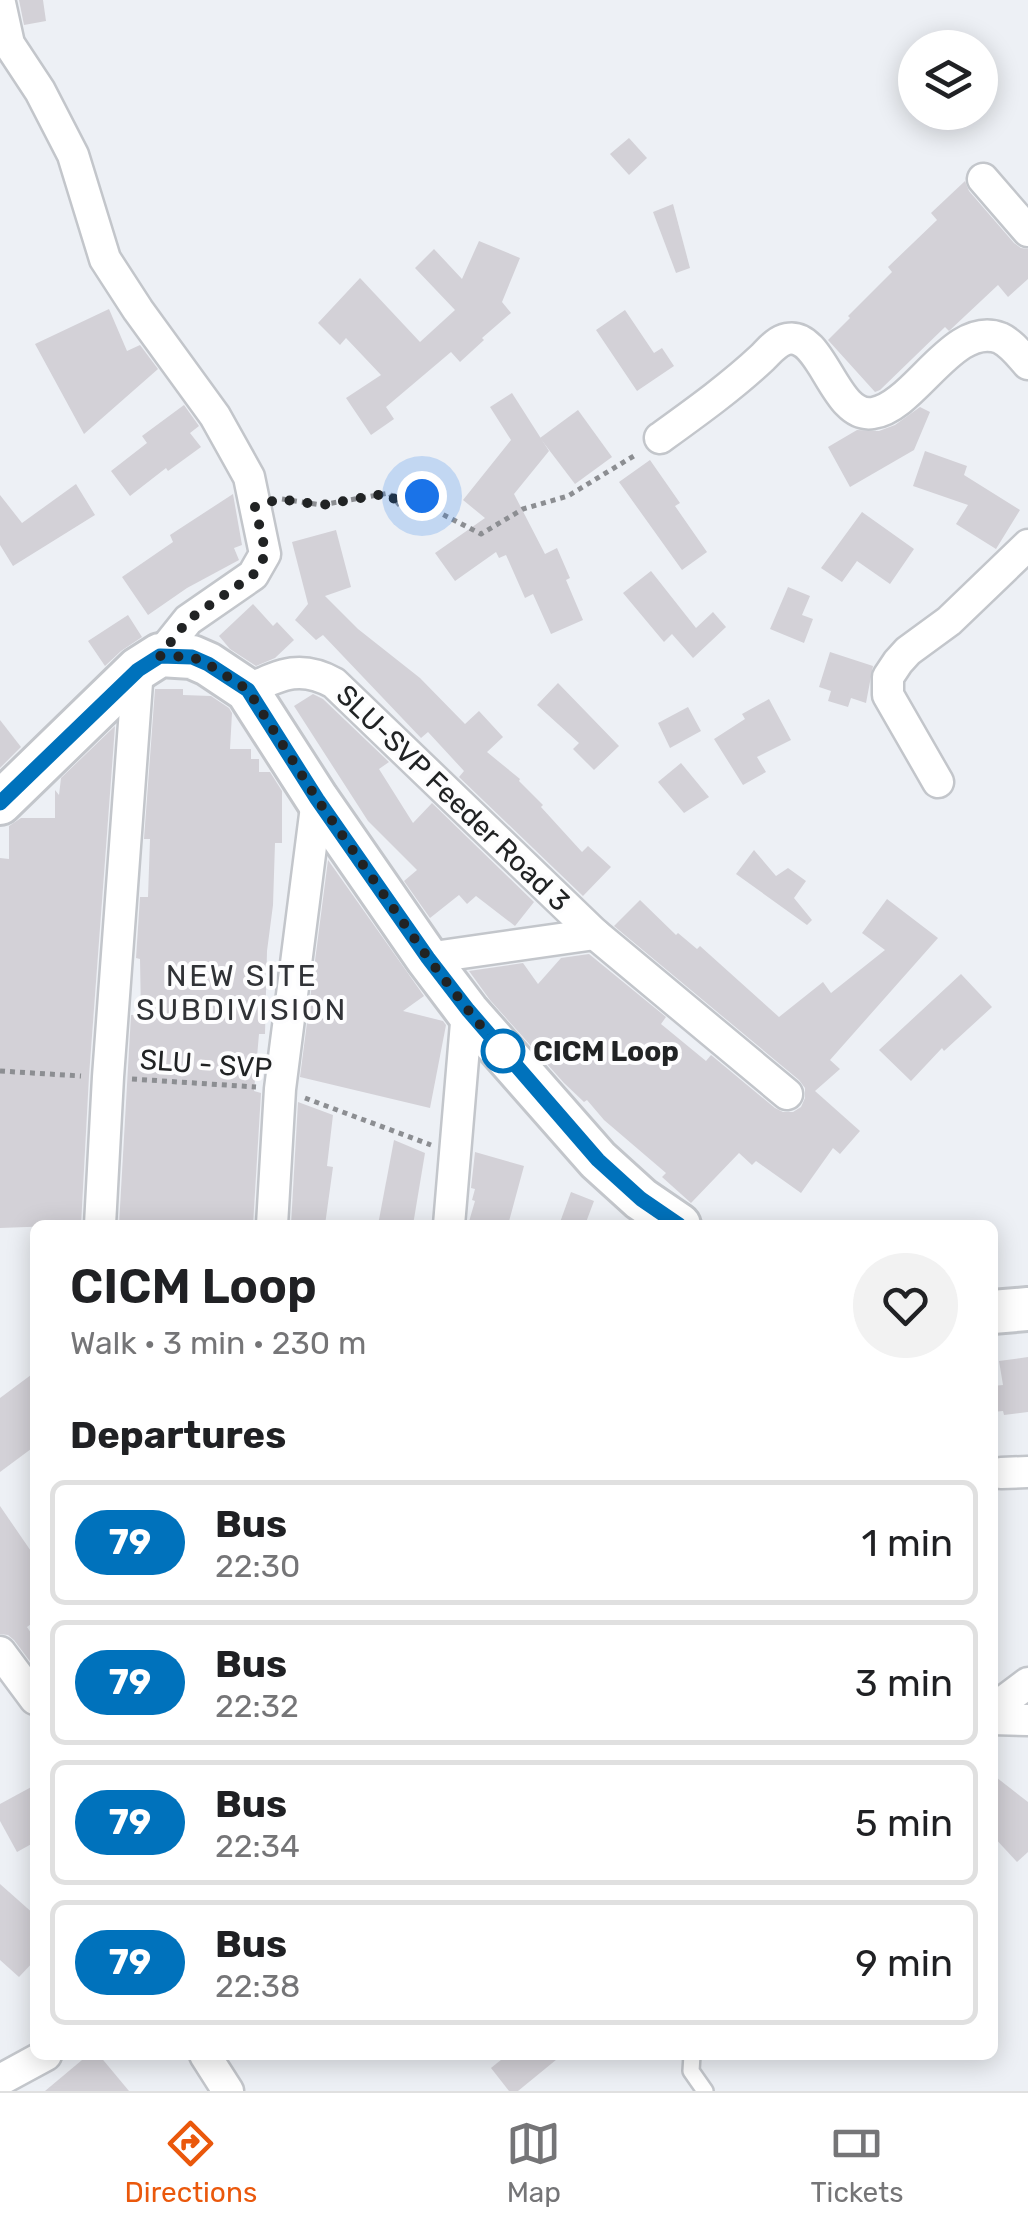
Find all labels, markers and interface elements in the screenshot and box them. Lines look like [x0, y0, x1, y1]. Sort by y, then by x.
map controls [898, 30, 998, 130]
button: layers [898, 30, 998, 130]
your location [397, 471, 447, 521]
street label: SLU-SVP Feeder Road 3 [330, 678, 576, 918]
district label: NEW SITE SUBDIVISION [136, 958, 348, 1028]
marker: CICM Loop [482, 1030, 524, 1072]
place label: CICM Loop [533, 1035, 679, 1068]
street label: SLU - SVP [139, 1043, 273, 1085]
button: heart [853, 1253, 958, 1358]
text: CICM Loop [70, 1258, 317, 1315]
text: Walk · 3 min · 230 m [70, 1324, 366, 1362]
text: Departures [70, 1412, 286, 1458]
text: Bus [215, 1501, 287, 1547]
text: 1 min [861, 1520, 953, 1566]
text: 79 [109, 1521, 151, 1563]
text: 22:30 [215, 1547, 300, 1585]
text: Bus [215, 1641, 287, 1687]
text: 3 min [855, 1660, 953, 1706]
text: 79 [109, 1661, 151, 1703]
text: 22:32 [215, 1687, 299, 1725]
text: Bus [215, 1781, 287, 1827]
text: 5 min [855, 1800, 953, 1846]
text: 79 [109, 1801, 151, 1843]
text: 22:34 [215, 1827, 300, 1865]
text: Bus [215, 1921, 287, 1967]
text: 9 min [855, 1940, 953, 1986]
text: 79 [109, 1941, 151, 1983]
text: 22:38 [215, 1967, 300, 2005]
tab: Directions [125, 2116, 257, 2209]
tab: Map [506, 2116, 561, 2209]
tab: Tickets [810, 2116, 903, 2209]

